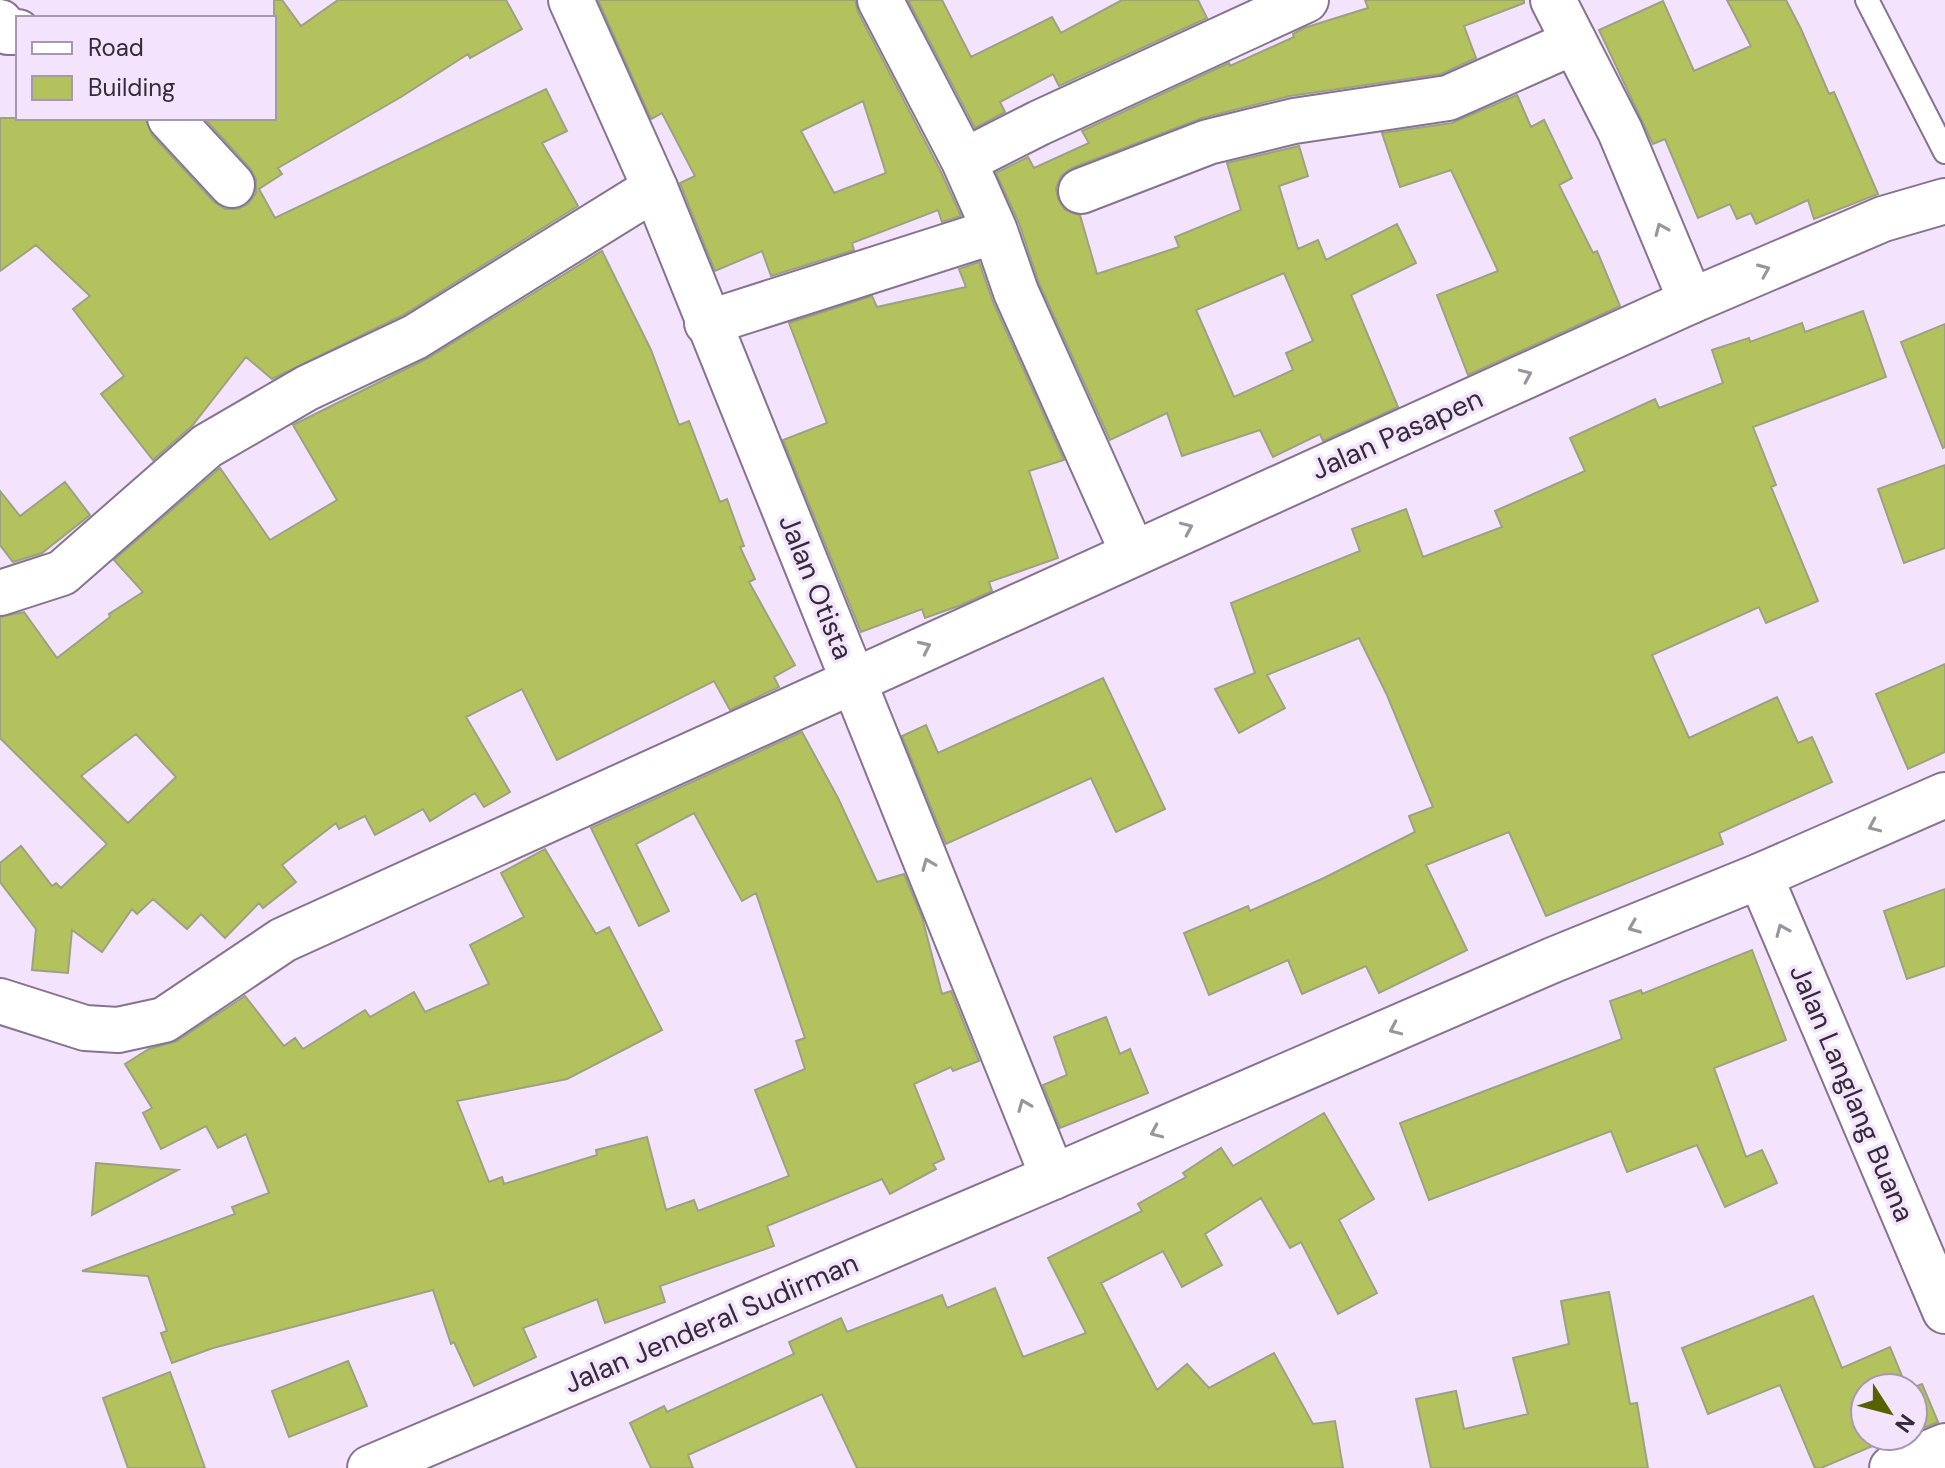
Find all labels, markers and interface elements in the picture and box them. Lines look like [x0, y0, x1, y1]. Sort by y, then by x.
legend [16, 16, 276, 120]
text: Road [88, 32, 144, 63]
text: Building [88, 72, 175, 103]
one-way arrow [1654, 223, 1670, 237]
one-way arrow [1756, 263, 1770, 280]
one-way arrow [1518, 369, 1533, 385]
street label: Jalan Pasapen [1305, 380, 1489, 488]
street label: Jalan Otista [770, 509, 862, 665]
one-way arrow [1179, 522, 1193, 538]
one-way arrow [917, 641, 931, 657]
one-way arrow [1867, 816, 1882, 832]
one-way arrow [921, 858, 937, 872]
one-way arrow [1628, 917, 1642, 934]
one-way arrow [1776, 924, 1792, 938]
street label: Jalan Langlang Buana [1781, 959, 1923, 1227]
one-way arrow [1389, 1019, 1403, 1035]
one-way arrow [1017, 1099, 1034, 1113]
one-way arrow [1150, 1123, 1164, 1139]
street label: Jalan Jenderal Sudirman [558, 1244, 864, 1402]
north arrow [1849, 1372, 1929, 1452]
text: N [1888, 1408, 1921, 1438]

